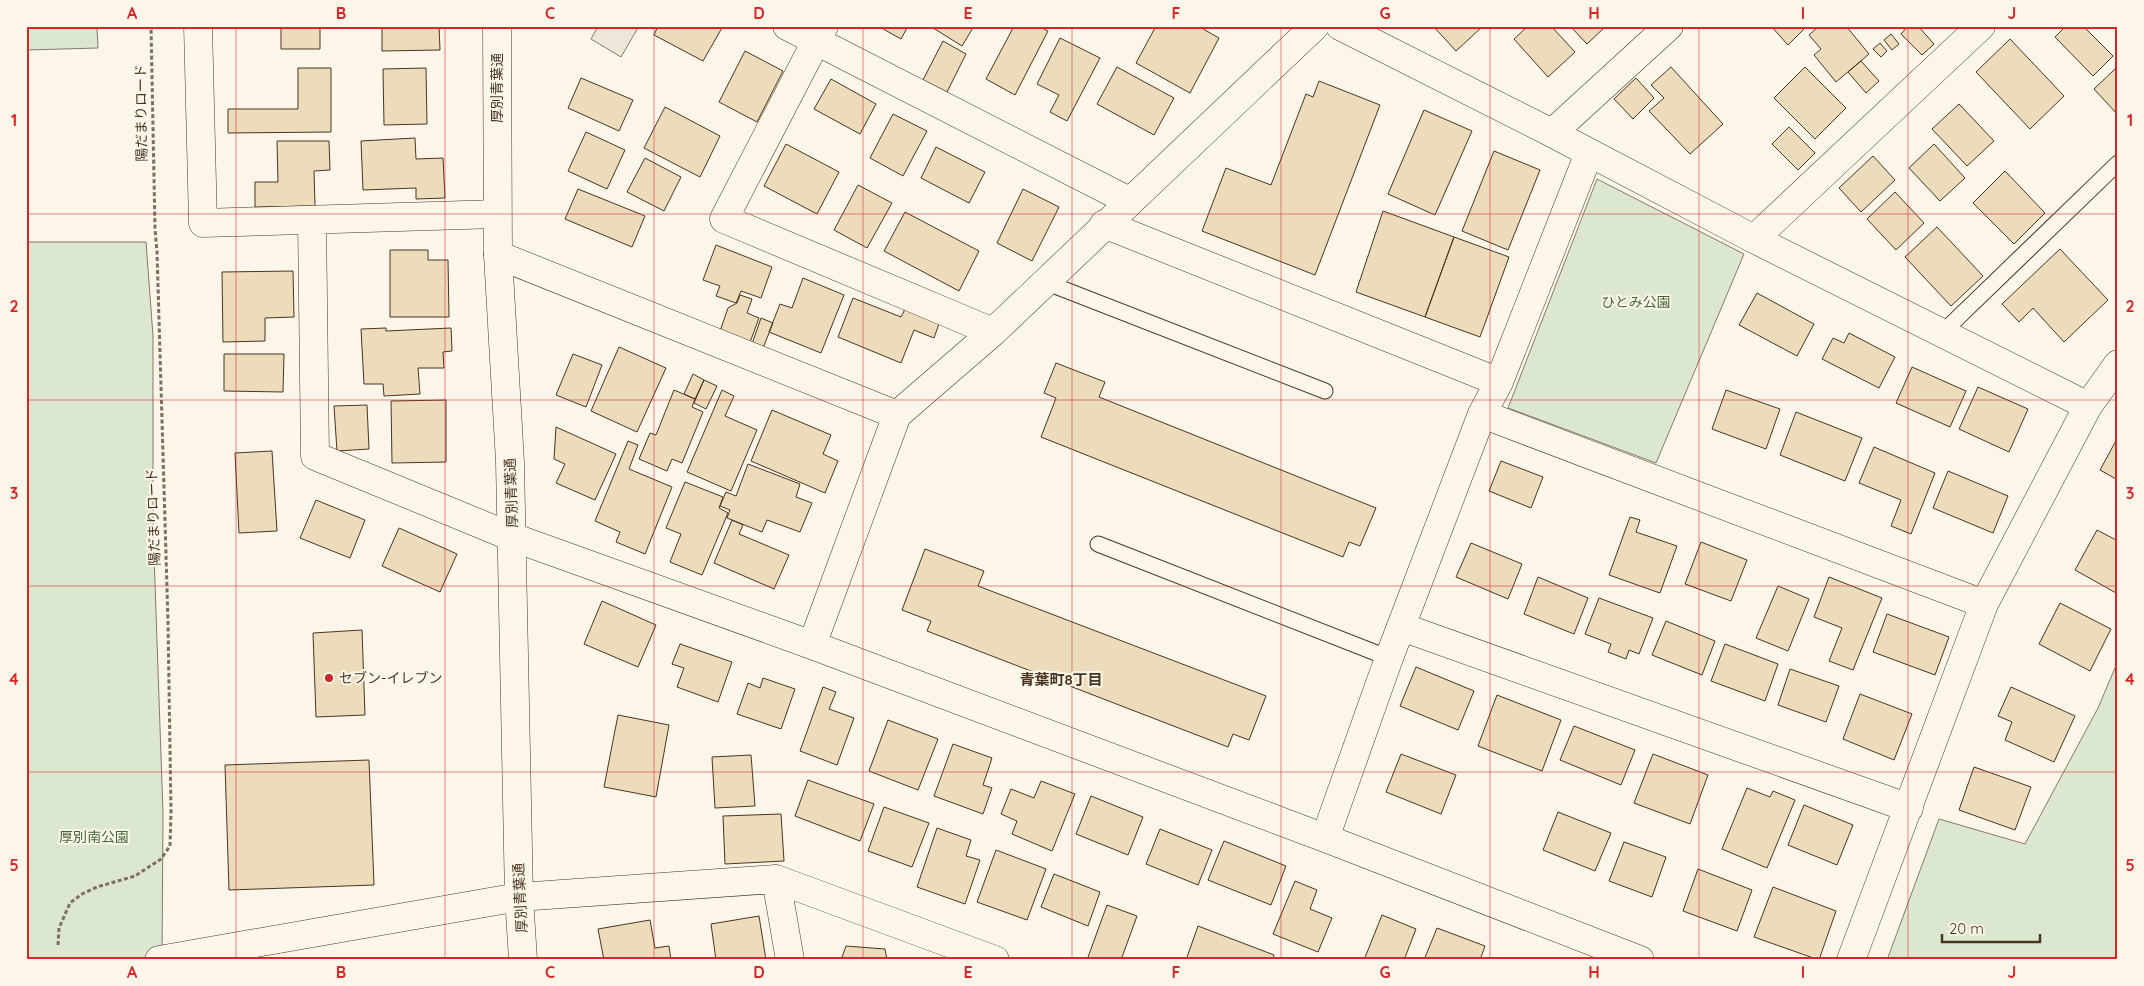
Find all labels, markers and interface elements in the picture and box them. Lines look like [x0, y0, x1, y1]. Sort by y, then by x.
text: A [127, 3, 138, 23]
text: B [336, 3, 346, 23]
text: C [545, 3, 555, 23]
text: D [753, 3, 765, 23]
text: E [963, 3, 973, 23]
text: F [1172, 3, 1181, 23]
text: G [1379, 3, 1391, 23]
text: H [1588, 3, 1600, 23]
text: I [1801, 3, 1805, 23]
text: J [2008, 3, 2016, 23]
street label: 厚別青葉通 [488, 53, 506, 123]
street label: 陽だまりロード [131, 64, 151, 162]
text: 1 [11, 110, 17, 130]
text: 1 [2127, 110, 2133, 130]
park label: ひとみ公園 [1601, 293, 1671, 311]
text: 2 [9, 296, 19, 316]
text: 2 [2125, 296, 2135, 316]
street label: 厚別青葉通 [501, 458, 521, 528]
street label: 陽だまりロード [142, 468, 164, 566]
text: 3 [10, 483, 18, 503]
text: 3 [2126, 483, 2134, 503]
text: 4 [9, 669, 19, 689]
place label: セブン-イレブン [339, 669, 442, 687]
text: 4 [2125, 669, 2135, 689]
district label: 青葉町8丁目 [1019, 670, 1103, 689]
marker: セブン-イレブン [323, 672, 335, 684]
park label: 厚別南公園 [59, 828, 129, 846]
text: 5 [9, 855, 19, 875]
text: 5 [2125, 855, 2135, 875]
street label: 厚別青葉通 [509, 863, 531, 933]
scale bar [1942, 911, 2039, 943]
text: 20 m [1949, 919, 1984, 938]
text: A [127, 962, 138, 982]
text: B [336, 962, 346, 982]
text: C [545, 962, 555, 982]
text: D [753, 962, 765, 982]
text: E [963, 962, 973, 982]
text: F [1172, 962, 1181, 982]
text: G [1379, 962, 1391, 982]
text: H [1588, 962, 1600, 982]
text: I [1801, 962, 1805, 982]
text: J [2008, 962, 2016, 982]

